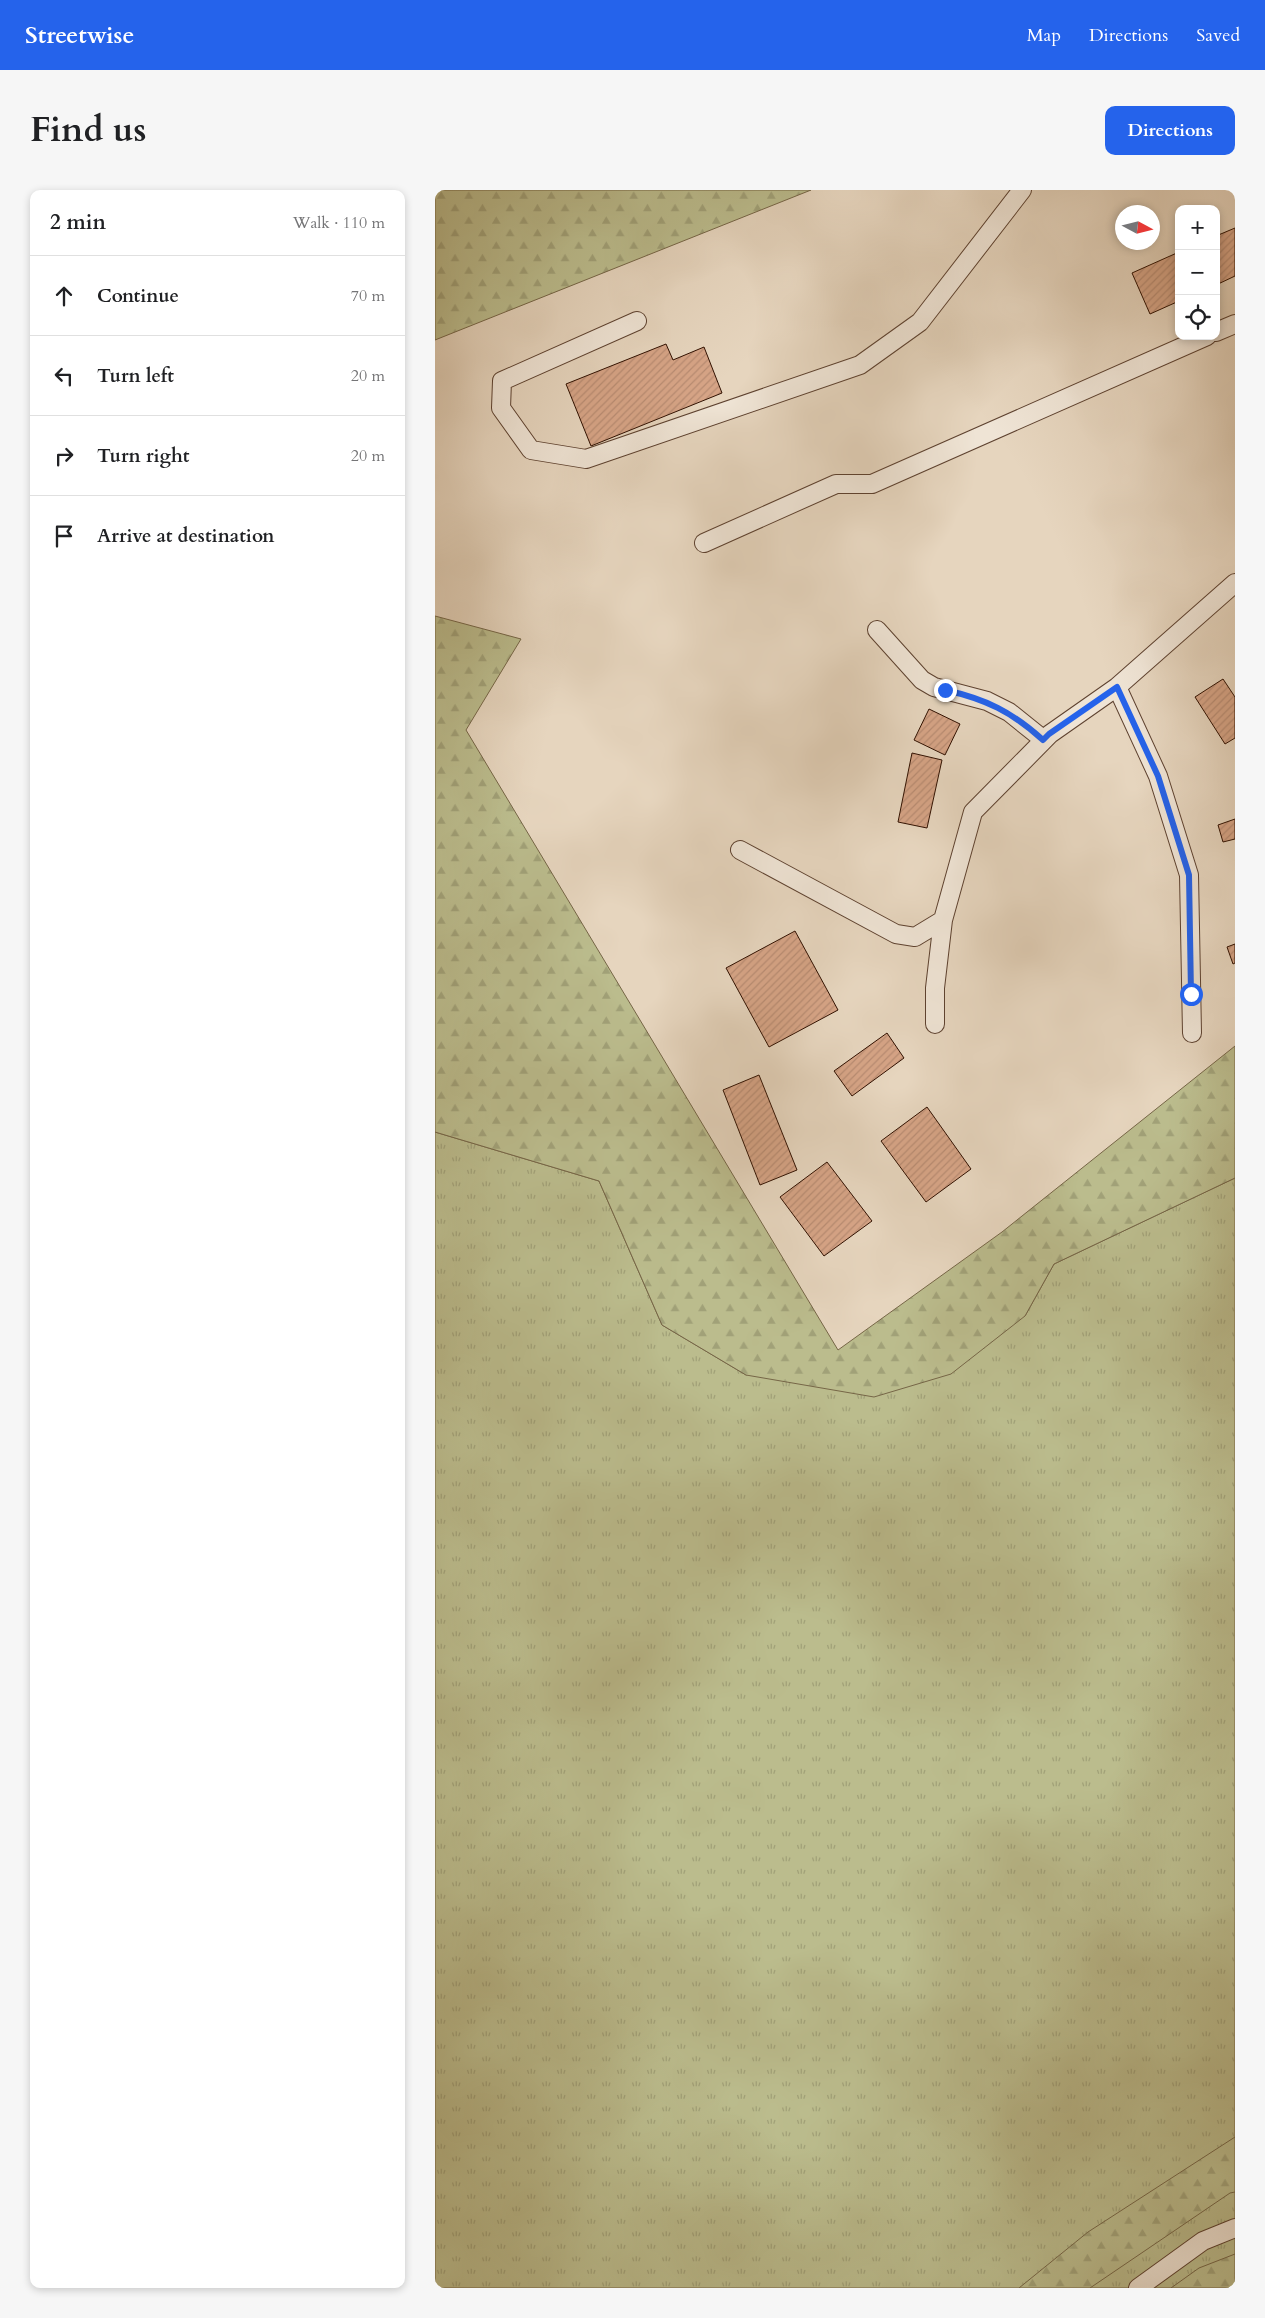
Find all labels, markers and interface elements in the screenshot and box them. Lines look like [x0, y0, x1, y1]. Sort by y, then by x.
text: Streetwise [25, 19, 134, 52]
text: Map [1027, 23, 1061, 48]
text: Directions [1089, 23, 1168, 48]
text: Saved [1196, 23, 1240, 48]
text: Find us [30, 106, 146, 154]
button: Directions [1105, 106, 1235, 155]
north arrow [1115, 205, 1160, 250]
map controls [1175, 205, 1220, 340]
button: + [1175, 205, 1220, 250]
text: 2 min [50, 208, 106, 237]
text: Walk · 110 m [293, 212, 385, 234]
button: − [1175, 250, 1220, 295]
icon: ahead [50, 282, 78, 310]
text: Continue [97, 283, 179, 309]
text: 70 m [351, 285, 385, 307]
button: locate [1175, 295, 1220, 340]
icon: left [50, 362, 78, 390]
text: Turn left [97, 363, 174, 389]
text: 20 m [351, 365, 385, 387]
icon: right [50, 442, 78, 470]
text: Turn right [97, 443, 189, 469]
text: 20 m [351, 445, 385, 467]
icon: arrive [50, 522, 78, 550]
text: Arrive at destination [97, 523, 274, 549]
route end [934, 679, 957, 702]
route start [1180, 983, 1203, 1006]

